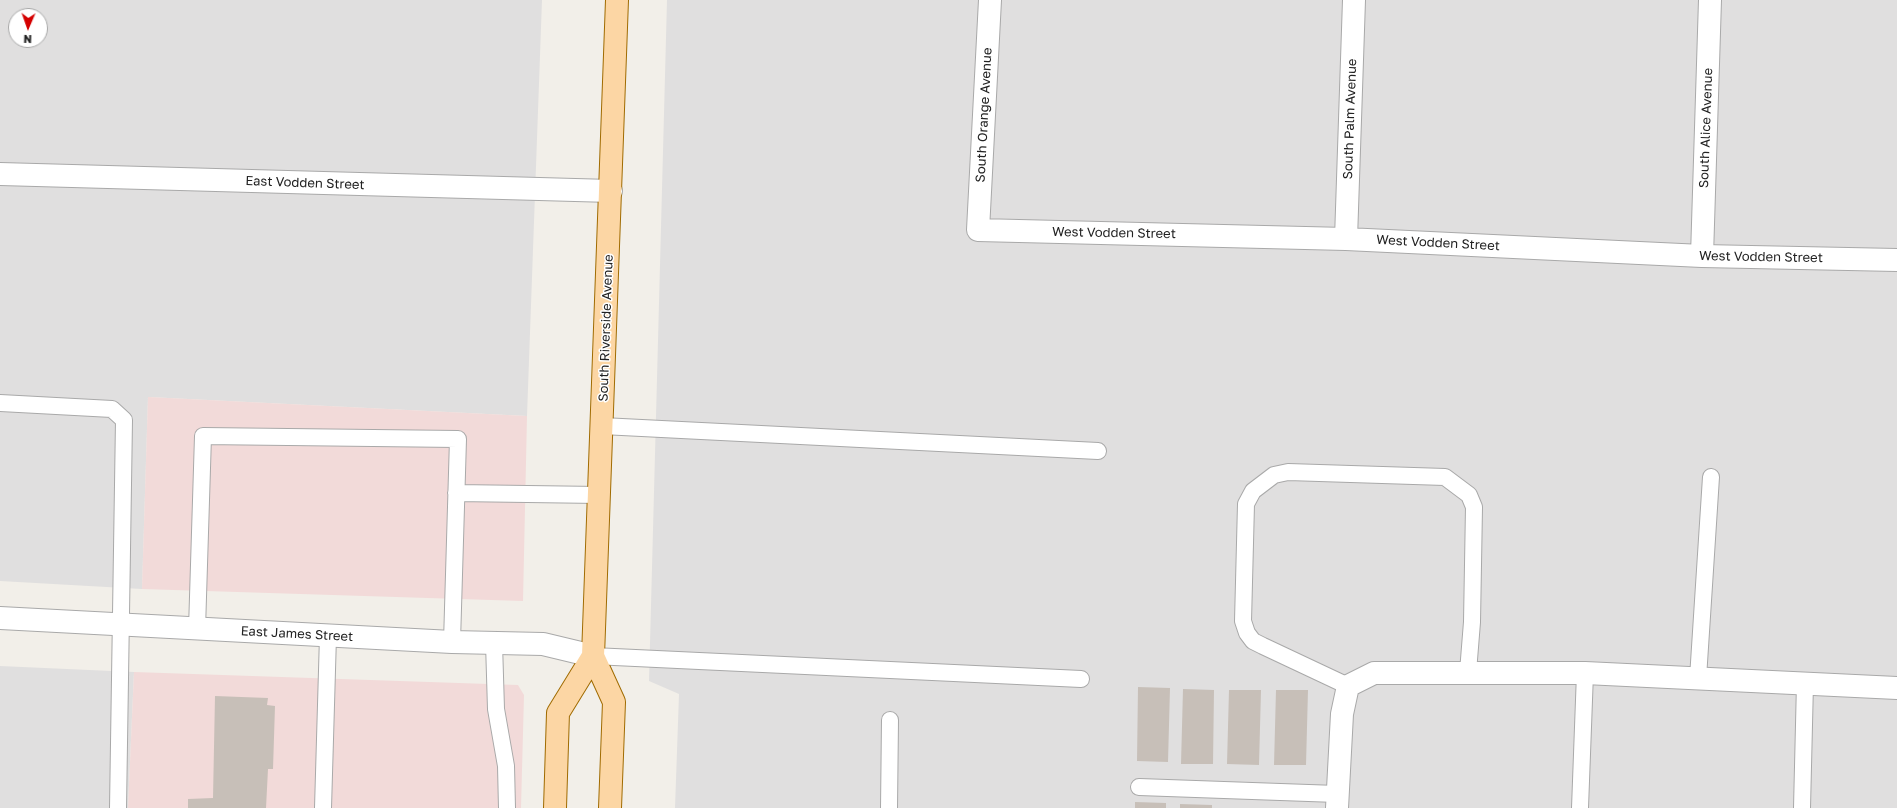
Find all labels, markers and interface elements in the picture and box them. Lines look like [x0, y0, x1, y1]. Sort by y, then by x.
north arrow [8, 8, 48, 48]
text: N [23, 33, 32, 46]
street label: South Orange Avenue [973, 47, 995, 183]
street label: South Palm Avenue [1340, 58, 1360, 180]
street label: South Alice Avenue [1696, 68, 1716, 188]
street label: East Vodden Street [245, 173, 365, 193]
street label: West Vodden Street [1052, 224, 1176, 242]
street label: West Vodden Street [1376, 232, 1500, 254]
street label: West Vodden Street [1699, 248, 1823, 266]
street label: South Riverside Avenue [596, 254, 616, 402]
street label: East James Street [240, 623, 354, 645]

